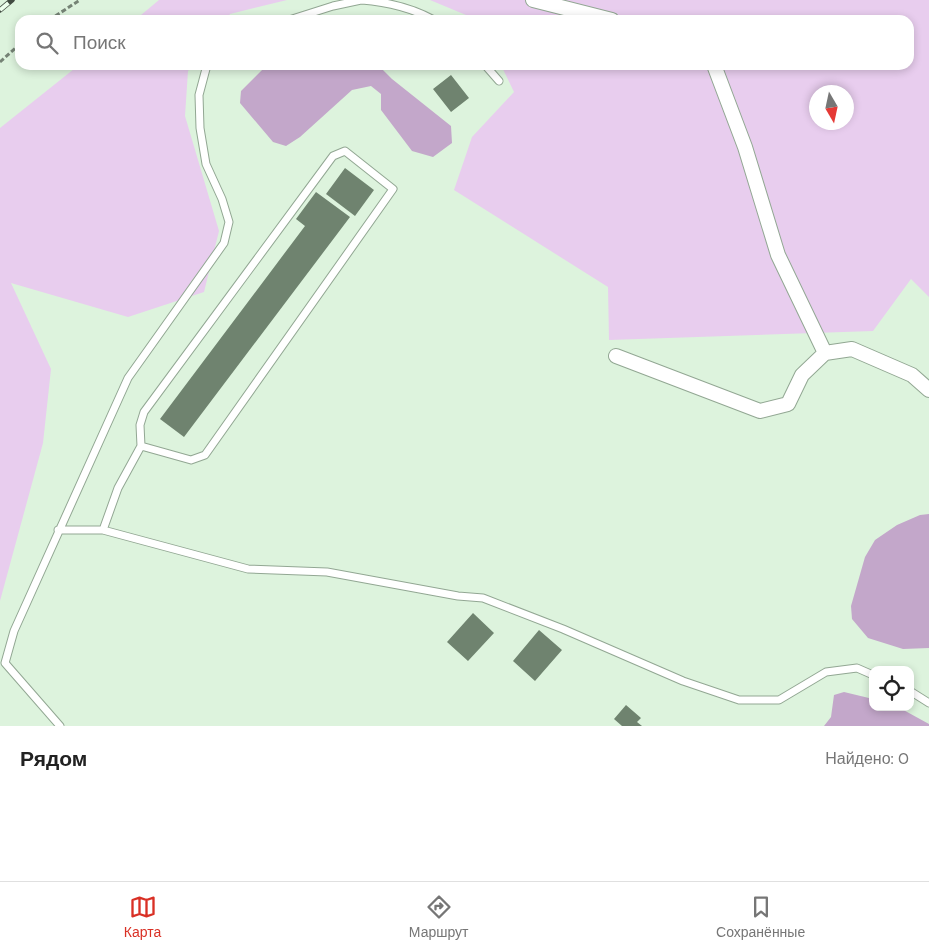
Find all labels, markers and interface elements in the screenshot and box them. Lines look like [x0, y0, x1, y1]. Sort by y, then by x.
search box [15, 15, 914, 70]
icon: search [33, 29, 61, 57]
text: Поиск [73, 30, 126, 55]
north arrow [809, 85, 854, 130]
map controls [869, 666, 914, 711]
button: locate [869, 666, 914, 711]
text: Рядом [20, 745, 87, 773]
text: Найдено: 0 [825, 748, 909, 769]
tab: Карта [124, 893, 161, 941]
tab: Маршрут [409, 893, 468, 941]
tab: Сохранённые [716, 893, 805, 941]

